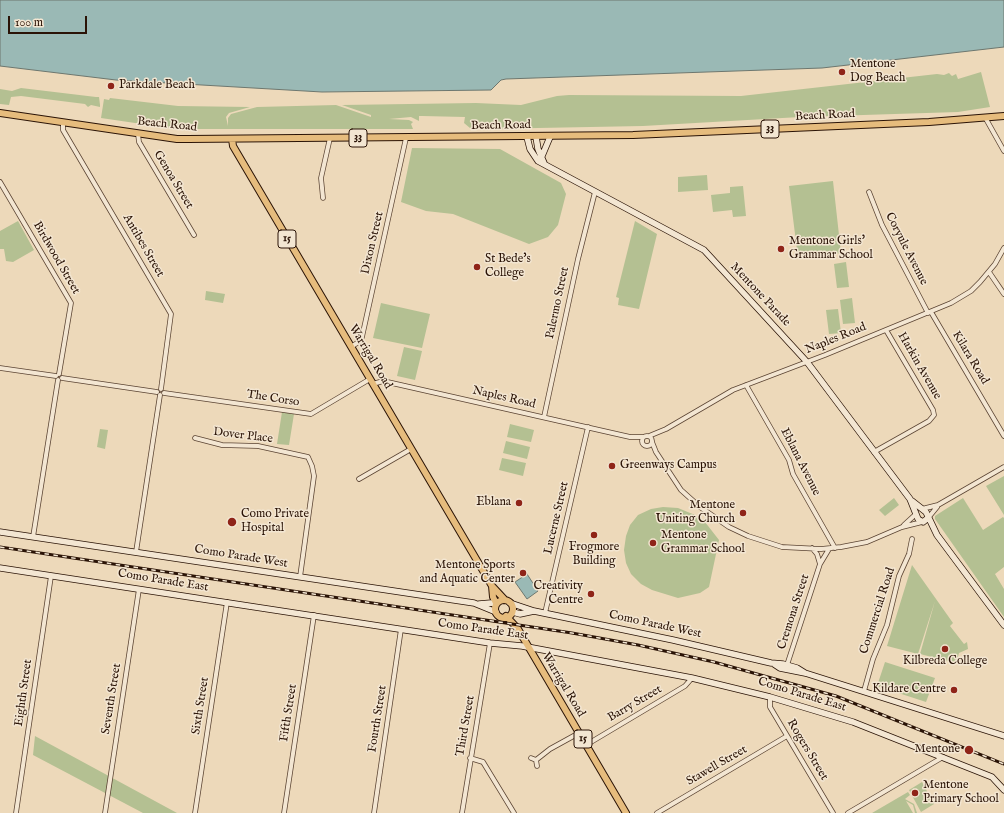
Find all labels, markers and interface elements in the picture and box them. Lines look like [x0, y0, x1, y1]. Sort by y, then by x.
scale bar [10, 8, 89, 34]
text: 100 m [15, 15, 43, 30]
place label: Mentone Dog Beach [850, 58, 905, 86]
marker: Mentone Dog Beach [837, 67, 847, 77]
place label: Parkdale Beach [119, 79, 195, 93]
marker: Parkdale Beach [106, 81, 116, 91]
street label: Beach Road [795, 107, 855, 125]
street label: Beach Road [136, 115, 198, 135]
street label: Beach Road [471, 118, 531, 134]
road number: 33 [761, 120, 779, 138]
road number: 33 [349, 129, 367, 147]
street label: Genoa Street [150, 148, 196, 212]
street label: Dixon Street [359, 210, 387, 276]
street label: Coryule Avenue [882, 210, 930, 288]
street label: Antibes Street [119, 212, 167, 280]
street label: Birdwood Street [29, 219, 83, 297]
road number: 15 [278, 230, 296, 248]
place label: Mentone Girls' Grammar School [789, 235, 873, 263]
marker: Mentone Girls' Grammar School [776, 244, 786, 254]
place label: St Bede's College [485, 253, 531, 281]
street label: Mentone Parade [727, 260, 793, 330]
marker: St Bede's College [472, 262, 482, 272]
street label: Palermo Street [543, 266, 573, 340]
street label: Naples Road [803, 320, 869, 358]
street label: Warrigal Road [345, 322, 395, 392]
street label: Kilara Road [948, 329, 992, 387]
street label: Harkin Avenue [894, 330, 944, 402]
street label: Naples Road [471, 384, 537, 412]
street label: The Corso [246, 388, 300, 410]
street label: Dover Place [212, 425, 274, 447]
street label: Eblana Avenue [777, 426, 823, 498]
place label: Greenways Campus [620, 459, 717, 473]
marker: Greenways Campus [607, 461, 617, 471]
street label: Lucerne Street [542, 480, 572, 556]
place label: Eblana [476, 496, 511, 510]
marker: Eblana [514, 498, 524, 508]
place label: Mentone Uniting Church [656, 499, 735, 527]
place label: Como Private Hospital [241, 508, 309, 536]
marker: Mentone Uniting Church [738, 508, 748, 518]
marker: Como Private Hospital [226, 516, 238, 528]
place label: Mentone Grammar School [661, 529, 745, 557]
marker: Frogmore Building [589, 530, 599, 540]
marker: Mentone Grammar School [648, 538, 658, 548]
place label: Frogmore Building [569, 541, 619, 569]
street label: Como Parade West [193, 543, 289, 571]
place label: Mentone Sports and Aquatic Center [419, 559, 515, 587]
street label: Commercial Road [857, 566, 899, 656]
street label: Como Parade East [117, 567, 209, 595]
marker: Mentone Sports and Aquatic Center [518, 568, 528, 578]
street label: Cremona Street [775, 573, 813, 651]
place label: Creativity Centre [534, 580, 583, 608]
marker: Creativity Centre [586, 589, 596, 599]
street label: Como Parade West [607, 608, 703, 642]
street label: Como Parade East [437, 617, 529, 643]
marker: Kilbreda College [940, 644, 950, 654]
street label: Warrigal Road [538, 650, 588, 720]
place label: Kilbreda College [903, 655, 987, 669]
street label: Eighth Street [12, 659, 36, 727]
street label: Seventh Street [99, 662, 125, 736]
street label: Como Parade East [756, 675, 848, 715]
street label: Sixth Street [189, 676, 213, 736]
street label: Fifth Street [277, 683, 301, 743]
street label: Barry Street [605, 683, 665, 725]
place label: Kildare Centre [872, 683, 946, 697]
street label: Fourth Street [366, 685, 390, 753]
marker: Kildare Centre [949, 685, 959, 695]
street label: Third Street [454, 694, 478, 758]
street label: Rogers Street [783, 717, 831, 783]
road number: 15 [574, 730, 592, 748]
street label: Stawell Street [684, 743, 750, 789]
place label: Mentone [915, 743, 960, 757]
marker: Mentone [963, 744, 975, 756]
place label: Mentone Primary School [923, 779, 999, 807]
marker: Mentone Primary School [910, 788, 920, 798]

